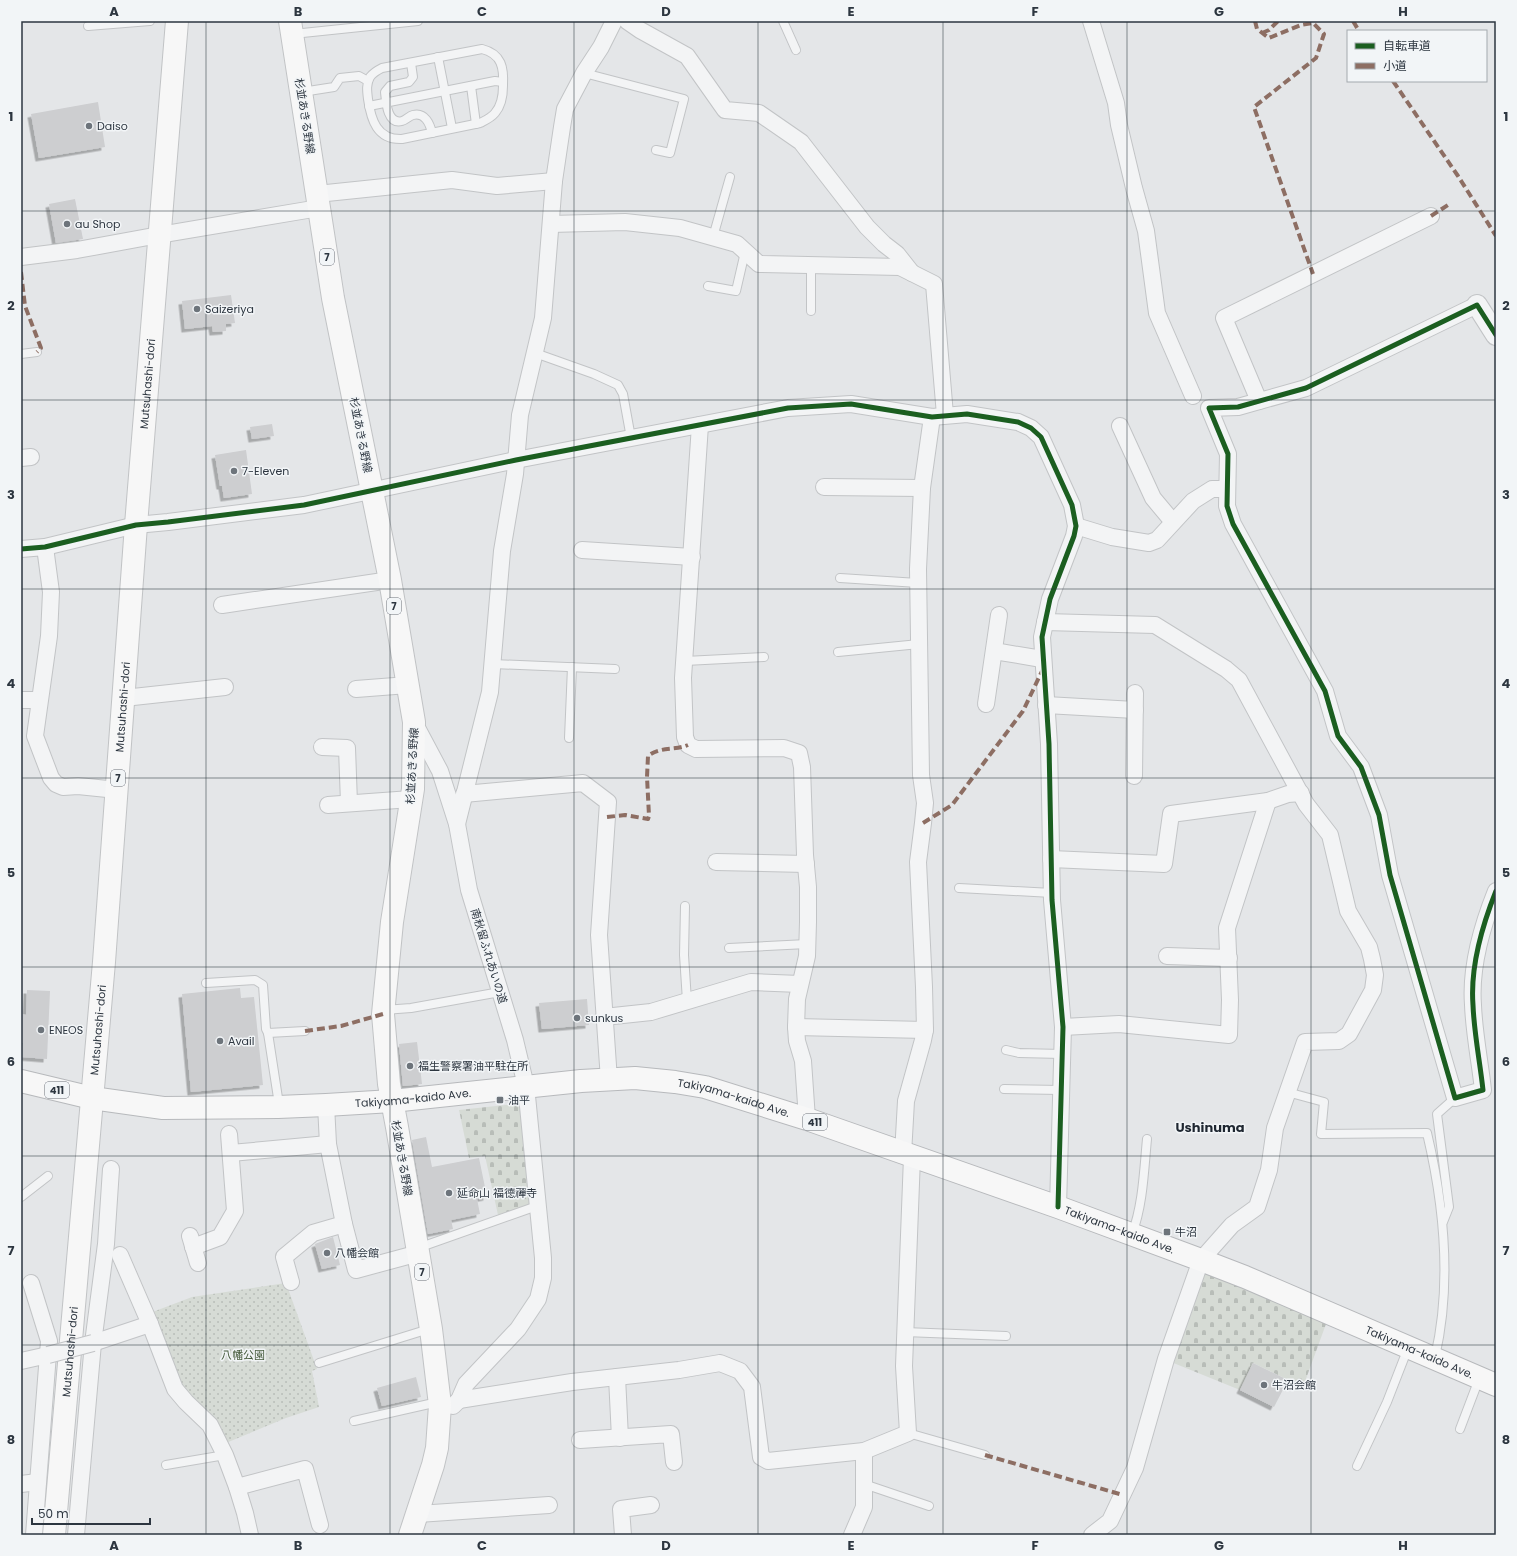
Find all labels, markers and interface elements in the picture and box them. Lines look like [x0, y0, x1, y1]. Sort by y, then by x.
text: A [109, 2, 119, 21]
text: B [294, 2, 303, 21]
text: C [477, 2, 487, 21]
text: D [661, 2, 671, 21]
text: E [847, 2, 855, 21]
text: F [1031, 2, 1039, 21]
text: G [1214, 2, 1224, 21]
text: H [1398, 2, 1408, 21]
legend [1347, 30, 1487, 82]
text: 自転車道 [1383, 37, 1431, 54]
text: 小道 [1383, 57, 1407, 74]
street label: 杉並あきる野線 [291, 77, 319, 155]
text: 1 [9, 107, 13, 126]
text: 1 [1504, 107, 1508, 126]
place label: Daiso [97, 118, 128, 134]
marker: Daiso [84, 121, 94, 131]
place label: au Shop [75, 216, 120, 232]
marker: au Shop [62, 219, 72, 229]
road number: 7 [320, 249, 334, 265]
text: 2 [7, 296, 15, 315]
text: 2 [1502, 296, 1510, 315]
place label: Saizeriya [205, 301, 254, 317]
marker: Saizeriya [192, 304, 202, 314]
street label: Mutsuhashi-dori [136, 338, 159, 430]
street label: 杉並あきる野線 [346, 396, 376, 474]
place label: 7-Eleven [242, 463, 289, 479]
marker: 7-Eleven [229, 466, 239, 476]
text: 3 [7, 485, 15, 504]
text: 3 [1502, 485, 1510, 504]
road number: 7 [387, 598, 401, 614]
street label: Mutsuhashi-dori [111, 661, 134, 753]
text: 4 [7, 674, 16, 693]
text: 4 [1502, 674, 1511, 693]
street label: 杉並あきる野線 [402, 727, 422, 805]
road number: 7 [111, 770, 125, 786]
text: 5 [7, 863, 15, 882]
text: 5 [1502, 863, 1510, 882]
street label: 南秋留ふれあいの道 [467, 906, 511, 1006]
street label: Mutsuhashi-dori [86, 984, 110, 1076]
place label: sunkus [585, 1010, 624, 1026]
marker: sunkus [572, 1013, 582, 1023]
place label: ENEOS [49, 1022, 83, 1038]
marker: ENEOS [36, 1025, 46, 1035]
place label: Avail [228, 1033, 254, 1049]
marker: Avail [215, 1036, 225, 1046]
text: 6 [7, 1052, 15, 1071]
text: 6 [1502, 1052, 1510, 1071]
place label: 福生警察署油平駐在所 [418, 1058, 529, 1074]
marker: 福生警察署油平駐在所 [405, 1061, 415, 1071]
street label: Takiyama-kaido Ave. [676, 1075, 792, 1121]
road number: 411 [45, 1082, 69, 1098]
street label: Takiyama-kaido Ave. [355, 1085, 472, 1111]
place label: 油平 [508, 1092, 530, 1108]
marker: 油平 [495, 1095, 505, 1105]
road number: 411 [803, 1114, 827, 1130]
district label: Ushinuma [1175, 1118, 1245, 1137]
street label: 杉並あきる野線 [387, 1119, 417, 1197]
place label: 延命山 福德禪寺 [457, 1185, 537, 1201]
marker: 延命山 福德禪寺 [444, 1188, 454, 1198]
street label: Takiyama-kaido Ave. [1062, 1202, 1177, 1257]
place label: 牛沼 [1175, 1224, 1197, 1240]
marker: 牛沼 [1162, 1227, 1172, 1237]
text: 7 [8, 1241, 15, 1260]
text: 7 [1503, 1241, 1510, 1260]
place label: 八幡会館 [335, 1245, 379, 1261]
marker: 八幡会館 [322, 1248, 332, 1258]
road number: 7 [415, 1264, 429, 1280]
street label: Mutsuhashi-dori [58, 1306, 82, 1398]
street label: Takiyama-kaido Ave. [1363, 1322, 1476, 1382]
park label: 八幡公園 [221, 1347, 265, 1363]
place label: 牛沼会館 [1272, 1377, 1316, 1393]
marker: 牛沼会館 [1259, 1380, 1269, 1390]
text: 8 [7, 1430, 15, 1449]
text: 8 [1502, 1430, 1510, 1449]
scale bar [32, 1500, 150, 1526]
text: 50 m [38, 1505, 69, 1522]
text: A [109, 1536, 119, 1555]
text: B [294, 1536, 303, 1555]
text: C [477, 1536, 487, 1555]
text: D [661, 1536, 671, 1555]
text: E [847, 1536, 855, 1555]
text: F [1031, 1536, 1039, 1555]
text: G [1214, 1536, 1224, 1555]
text: H [1398, 1536, 1408, 1555]

